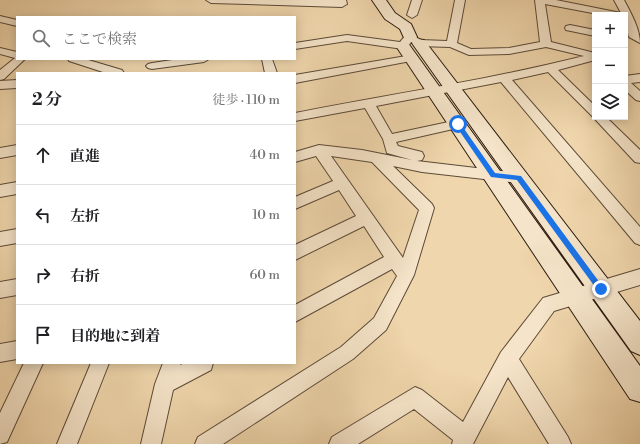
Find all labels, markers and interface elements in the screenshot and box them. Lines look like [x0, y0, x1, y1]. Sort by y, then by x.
map controls [592, 12, 628, 120]
button: + [592, 12, 628, 48]
search box [16, 16, 296, 60]
icon: search [30, 27, 52, 49]
text: ここで検索 [62, 30, 137, 49]
button: − [592, 48, 628, 84]
button: layers [592, 84, 628, 120]
text: 2 分 [32, 89, 62, 111]
text: 徒歩 · 110 m [213, 92, 280, 108]
route start [449, 115, 467, 133]
icon: ahead [32, 144, 54, 166]
text: 直進 [70, 147, 100, 166]
text: 40 m [250, 147, 280, 163]
icon: left [32, 204, 54, 226]
text: 左折 [70, 207, 100, 226]
text: 10 m [252, 207, 280, 223]
icon: right [32, 264, 54, 286]
text: 右折 [70, 267, 100, 286]
text: 60 m [249, 267, 280, 283]
route end [592, 280, 610, 298]
icon: arrive [32, 324, 54, 346]
text: 目的地に到着 [70, 327, 160, 346]

